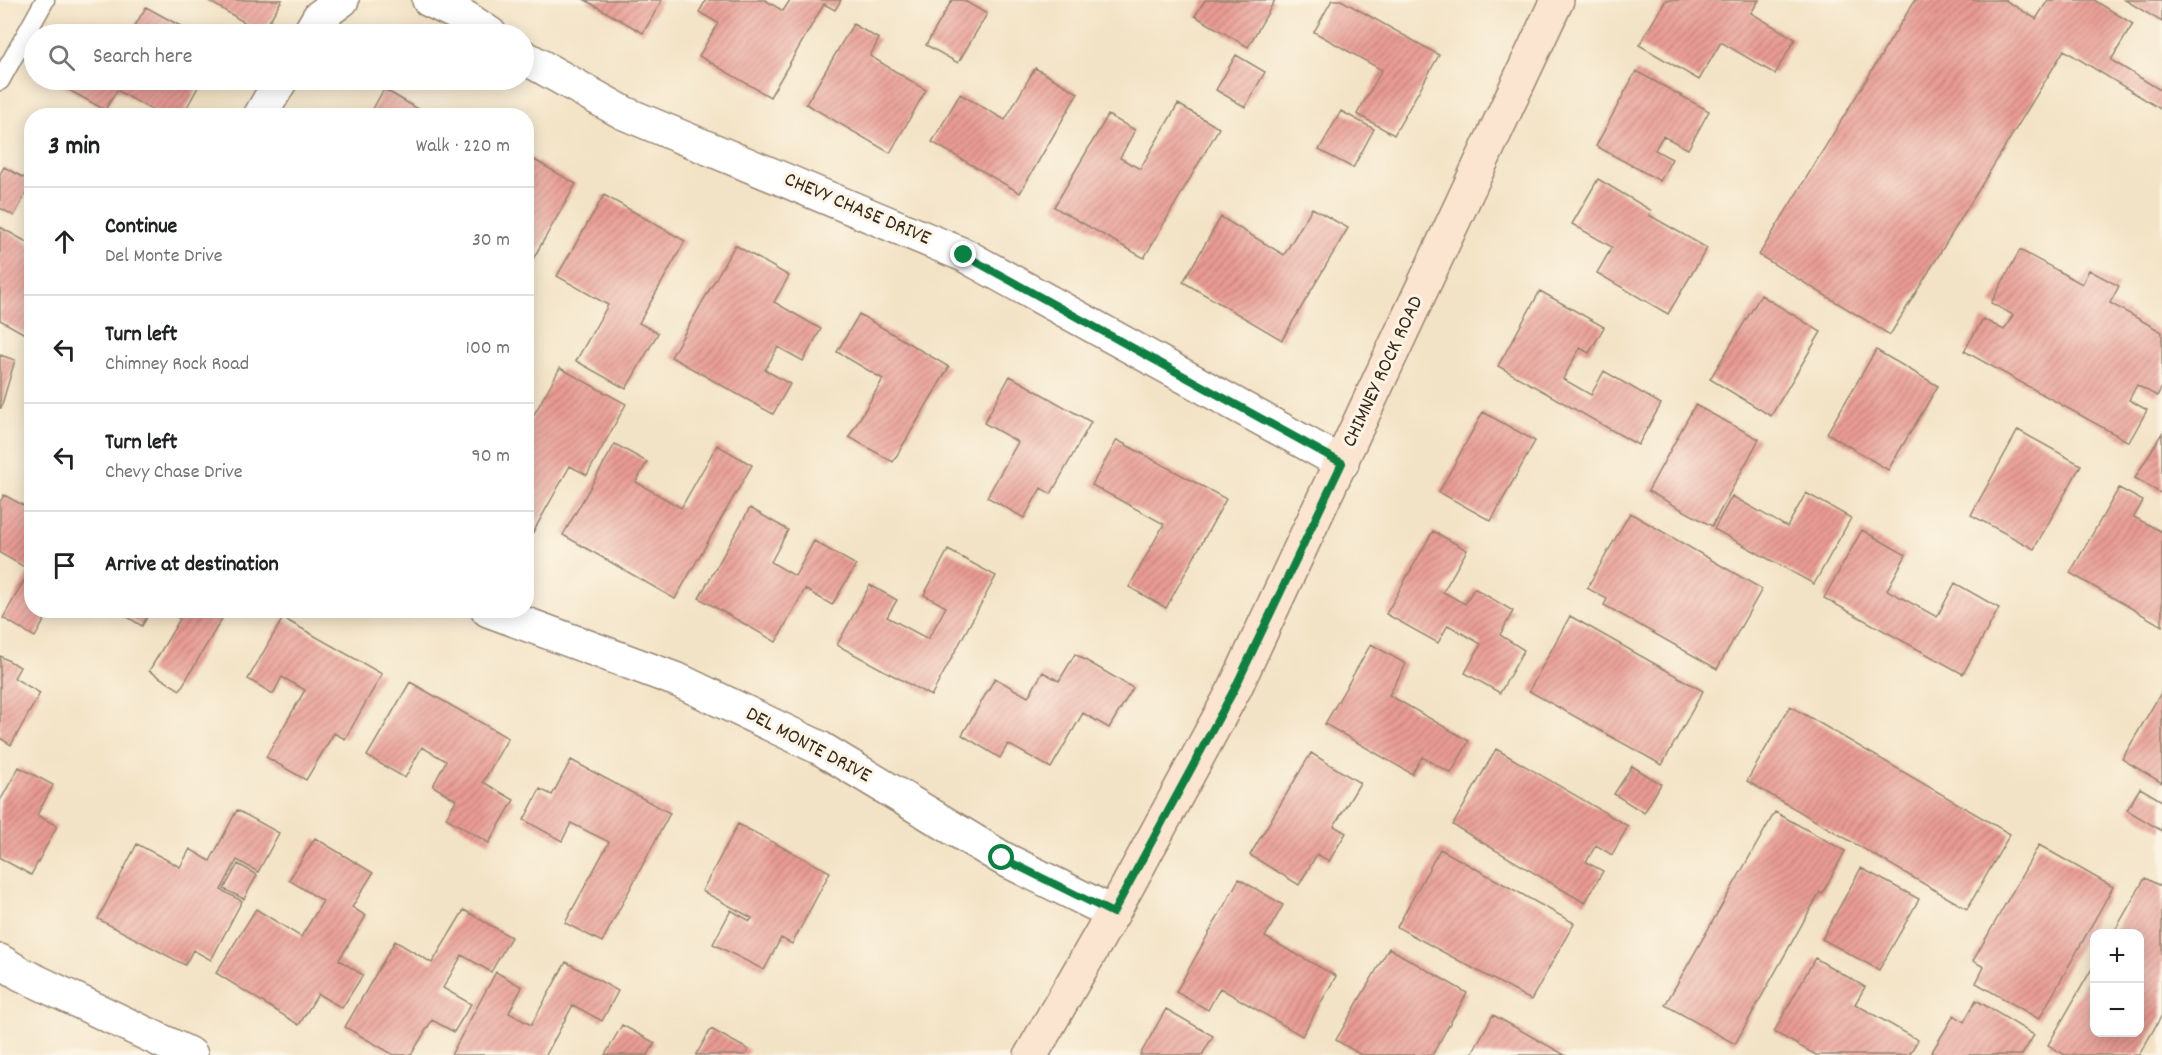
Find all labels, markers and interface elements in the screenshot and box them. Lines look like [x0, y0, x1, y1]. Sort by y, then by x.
search box [24, 24, 534, 90]
icon: search [45, 41, 78, 74]
text: Search here [93, 42, 192, 73]
text: 3 min [48, 129, 100, 166]
text: Walk · 220 m [416, 133, 510, 161]
street label: CHEVY CHASE DRIVE [779, 166, 935, 255]
text: Continue [105, 212, 177, 243]
icon: ahead [48, 225, 81, 258]
text: 30 m [472, 227, 510, 255]
route end [950, 241, 976, 267]
text: Del Monte Drive [105, 243, 223, 271]
street label: CHIMNEY ROCK ROAD [1336, 291, 1432, 453]
text: Turn left [105, 320, 177, 351]
icon: left [48, 333, 81, 366]
text: 100 m [466, 335, 510, 363]
text: Chimney Rock Road [105, 351, 249, 379]
text: Turn left [105, 428, 177, 459]
icon: left [48, 441, 81, 474]
text: 90 m [472, 443, 510, 471]
text: Chevy Chase Drive [105, 459, 243, 487]
icon: arrive [48, 549, 81, 582]
text: Arrive at destination [105, 550, 279, 581]
street label: DEL MONTE DRIVE [740, 700, 877, 792]
route start [988, 844, 1014, 870]
map controls [2090, 929, 2144, 1037]
button: + [2090, 929, 2144, 983]
button: − [2090, 983, 2144, 1037]

